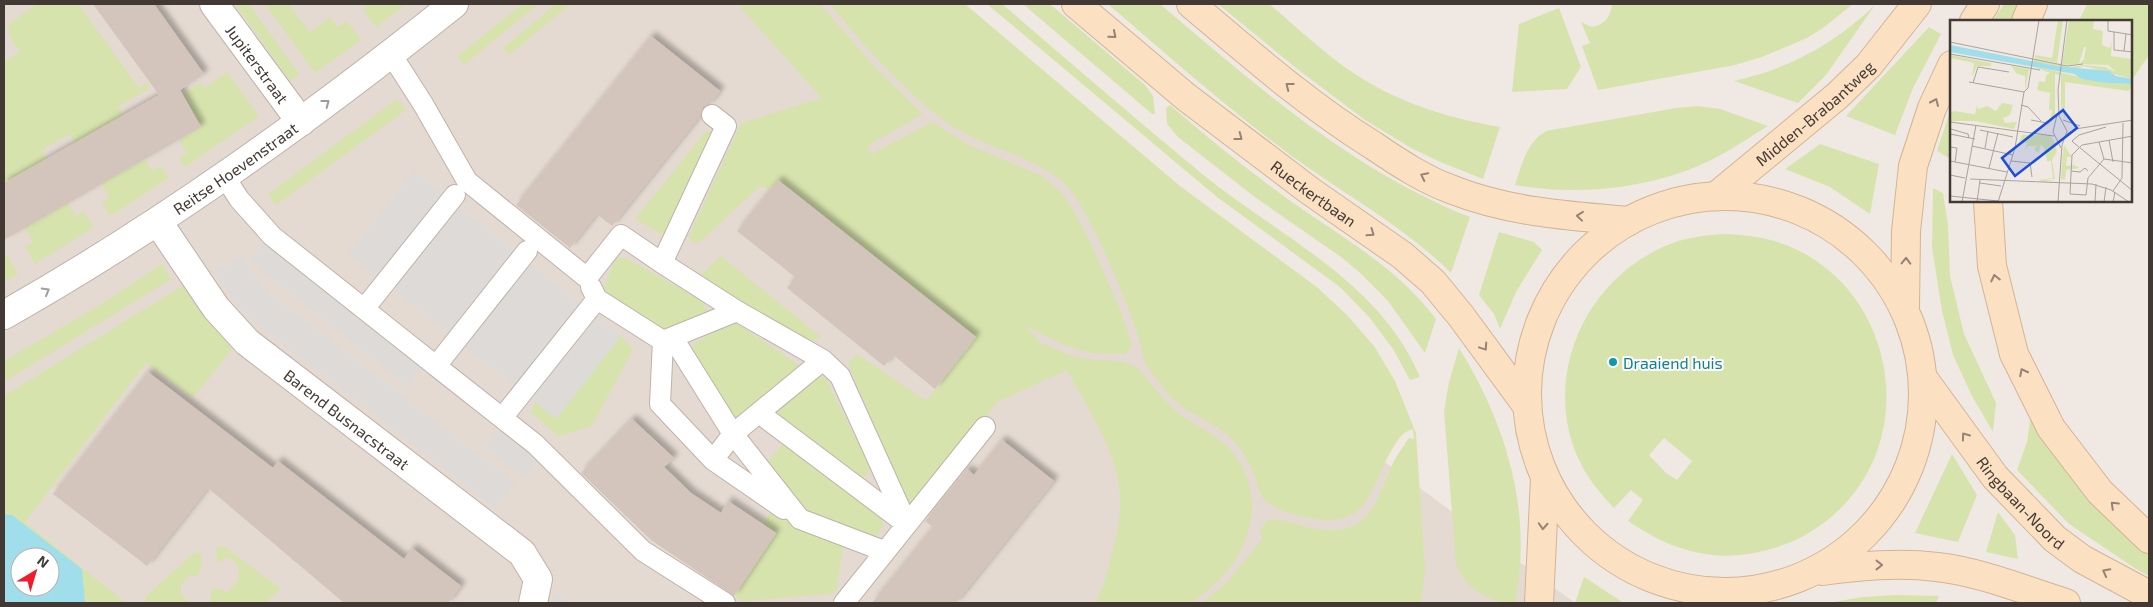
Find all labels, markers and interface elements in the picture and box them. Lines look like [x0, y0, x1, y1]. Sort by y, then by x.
street label: Jupiterstraat [223, 20, 293, 107]
inset map [1950, 20, 2133, 202]
one-way arrow [1107, 30, 1116, 38]
street label: Midden-Brabantweg [1751, 56, 1878, 169]
one-way arrow [1285, 83, 1295, 92]
one-way arrow [1928, 98, 1939, 107]
one-way arrow [320, 101, 329, 109]
street label: Reitse Hoevenstraat [169, 118, 301, 218]
one-way arrow [1233, 132, 1242, 140]
street label: Rueckertbaan [1268, 156, 1360, 230]
one-way arrow [1420, 172, 1429, 182]
one-way arrow [1576, 211, 1584, 222]
one-way arrow [1365, 227, 1375, 236]
one-way arrow [1900, 257, 1911, 265]
one-way arrow [1990, 273, 2001, 282]
one-way arrow [41, 288, 50, 298]
one-way arrow [1478, 342, 1487, 351]
place label: Draaiend huis [1623, 353, 1723, 372]
marker: Draaiend huis [1607, 356, 1619, 368]
street label: Barend Busnacstraat [281, 365, 414, 473]
one-way arrow [2019, 368, 2029, 377]
one-way arrow [1962, 432, 1971, 442]
street label: Ringbaan-Noord [1973, 452, 2069, 553]
one-way arrow [2111, 502, 2120, 511]
one-way arrow [1538, 523, 1548, 531]
north arrow [10, 547, 60, 597]
text: N [34, 552, 53, 571]
one-way arrow [1876, 560, 1883, 570]
one-way arrow [2103, 568, 2112, 578]

